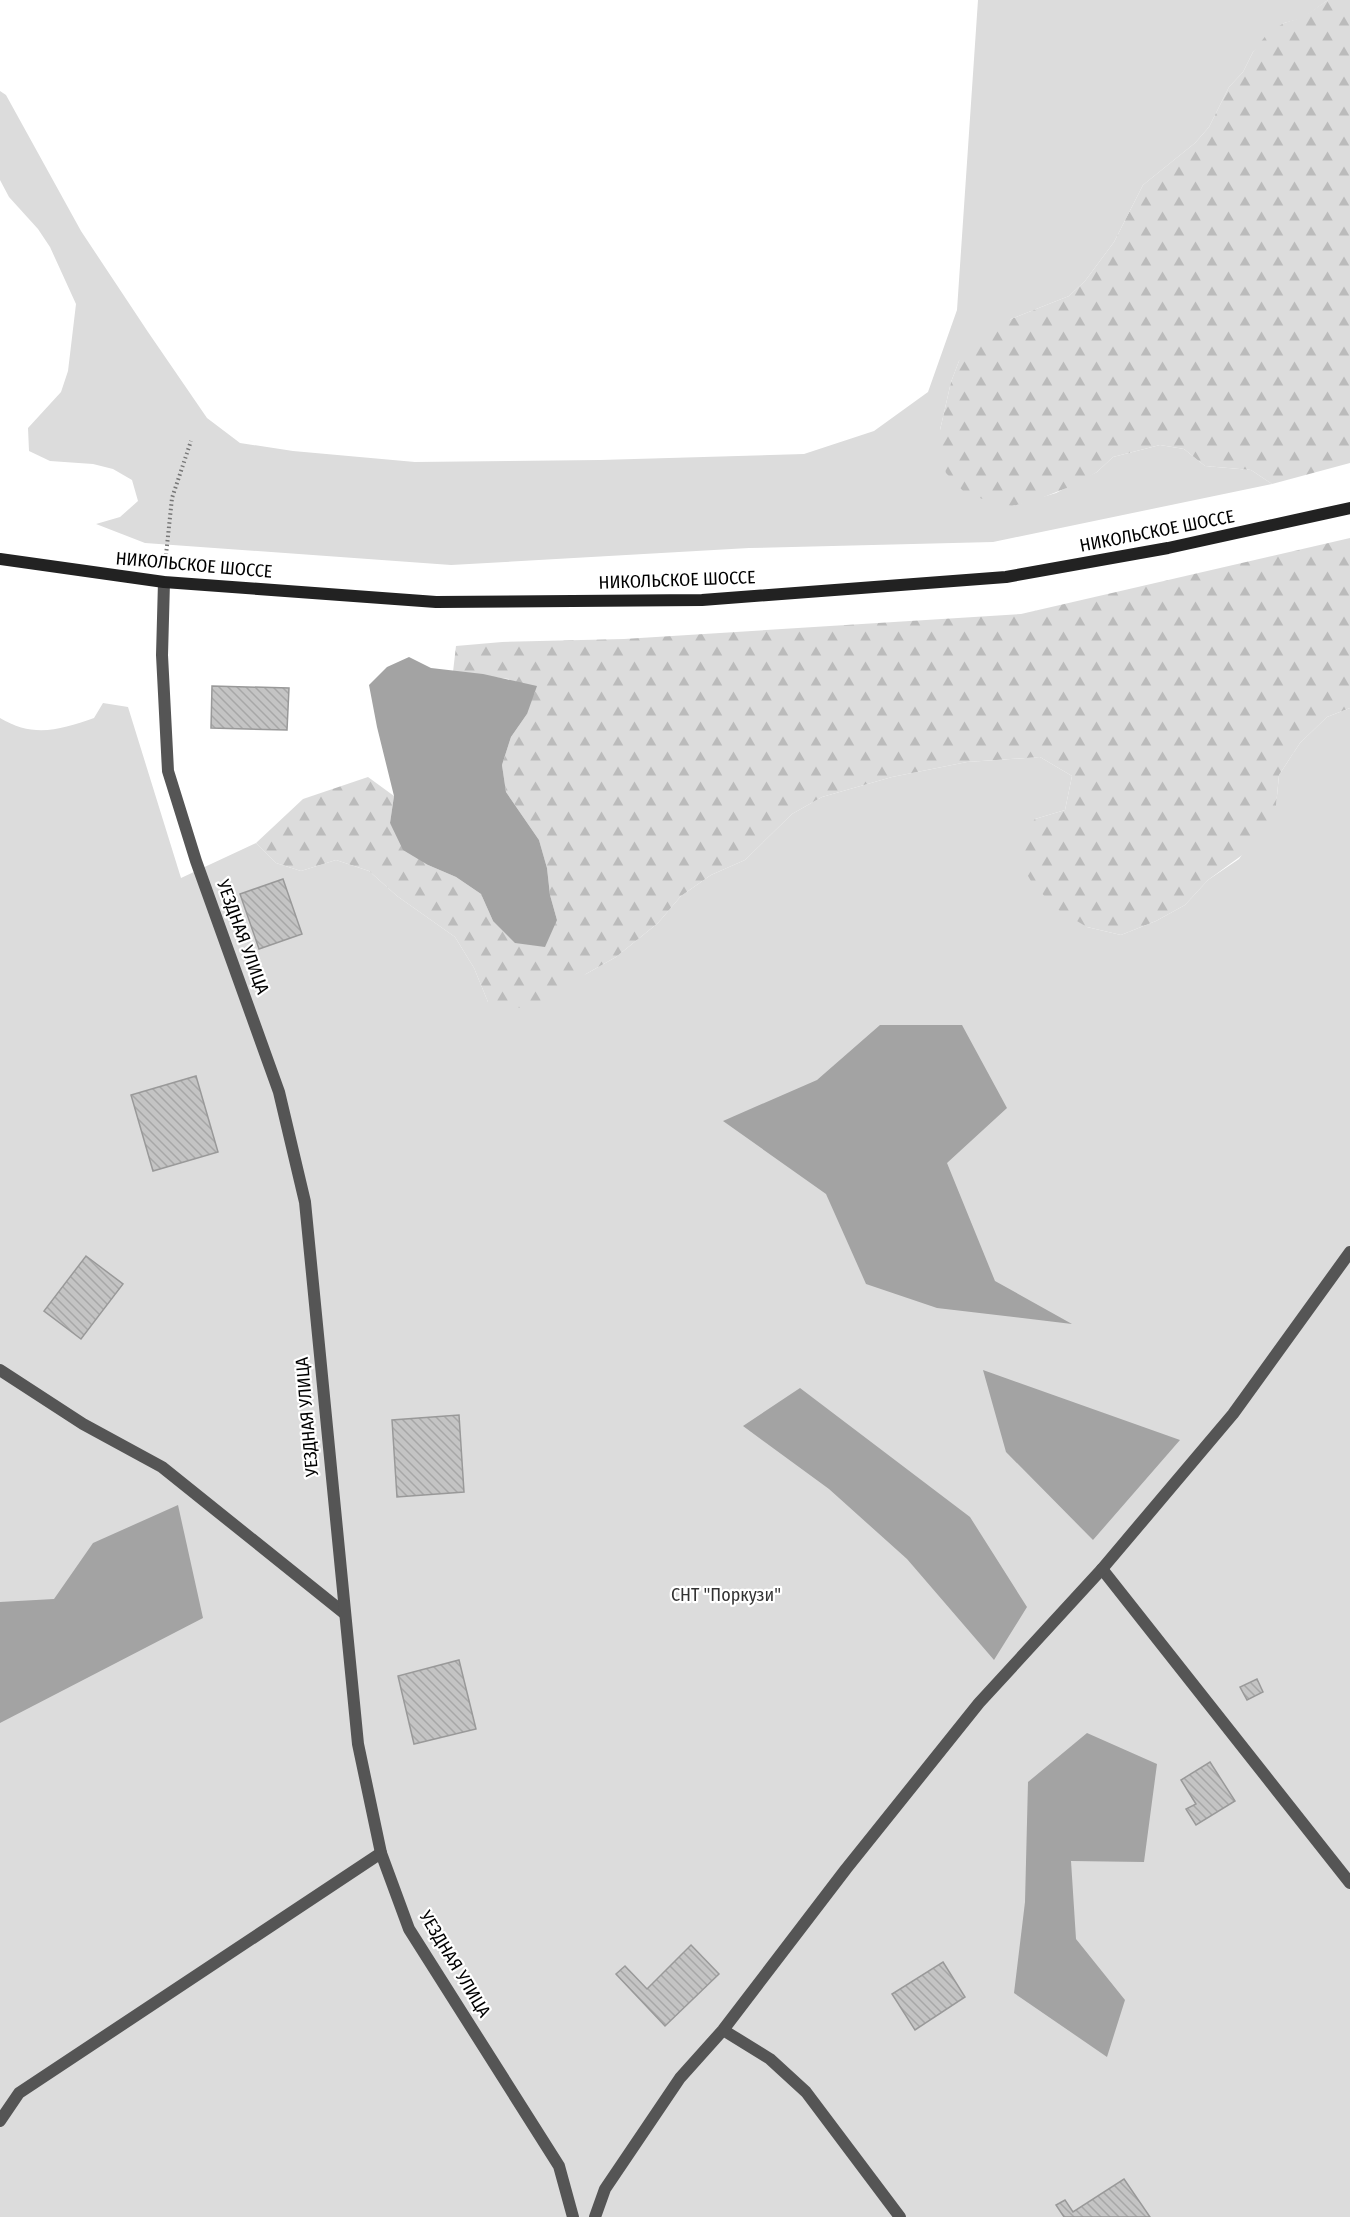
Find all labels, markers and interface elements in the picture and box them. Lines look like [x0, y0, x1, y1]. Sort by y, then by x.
street label: НИКОЛЬСКОЕ ШОССЕ [1078, 505, 1236, 557]
street label: НИКОЛЬСКОЕ ШОССЕ [115, 547, 273, 583]
street label: НИКОЛЬСКОЕ ШОССЕ [598, 566, 756, 594]
street label: УЕЗДНАЯ УЛИЦА [212, 876, 274, 998]
street label: УЕЗДНАЯ УЛИЦА [291, 1356, 323, 1479]
park label: СНТ "Поркузи" [671, 1584, 781, 1606]
street label: УЕЗДНАЯ УЛИЦА [414, 1906, 496, 2022]

